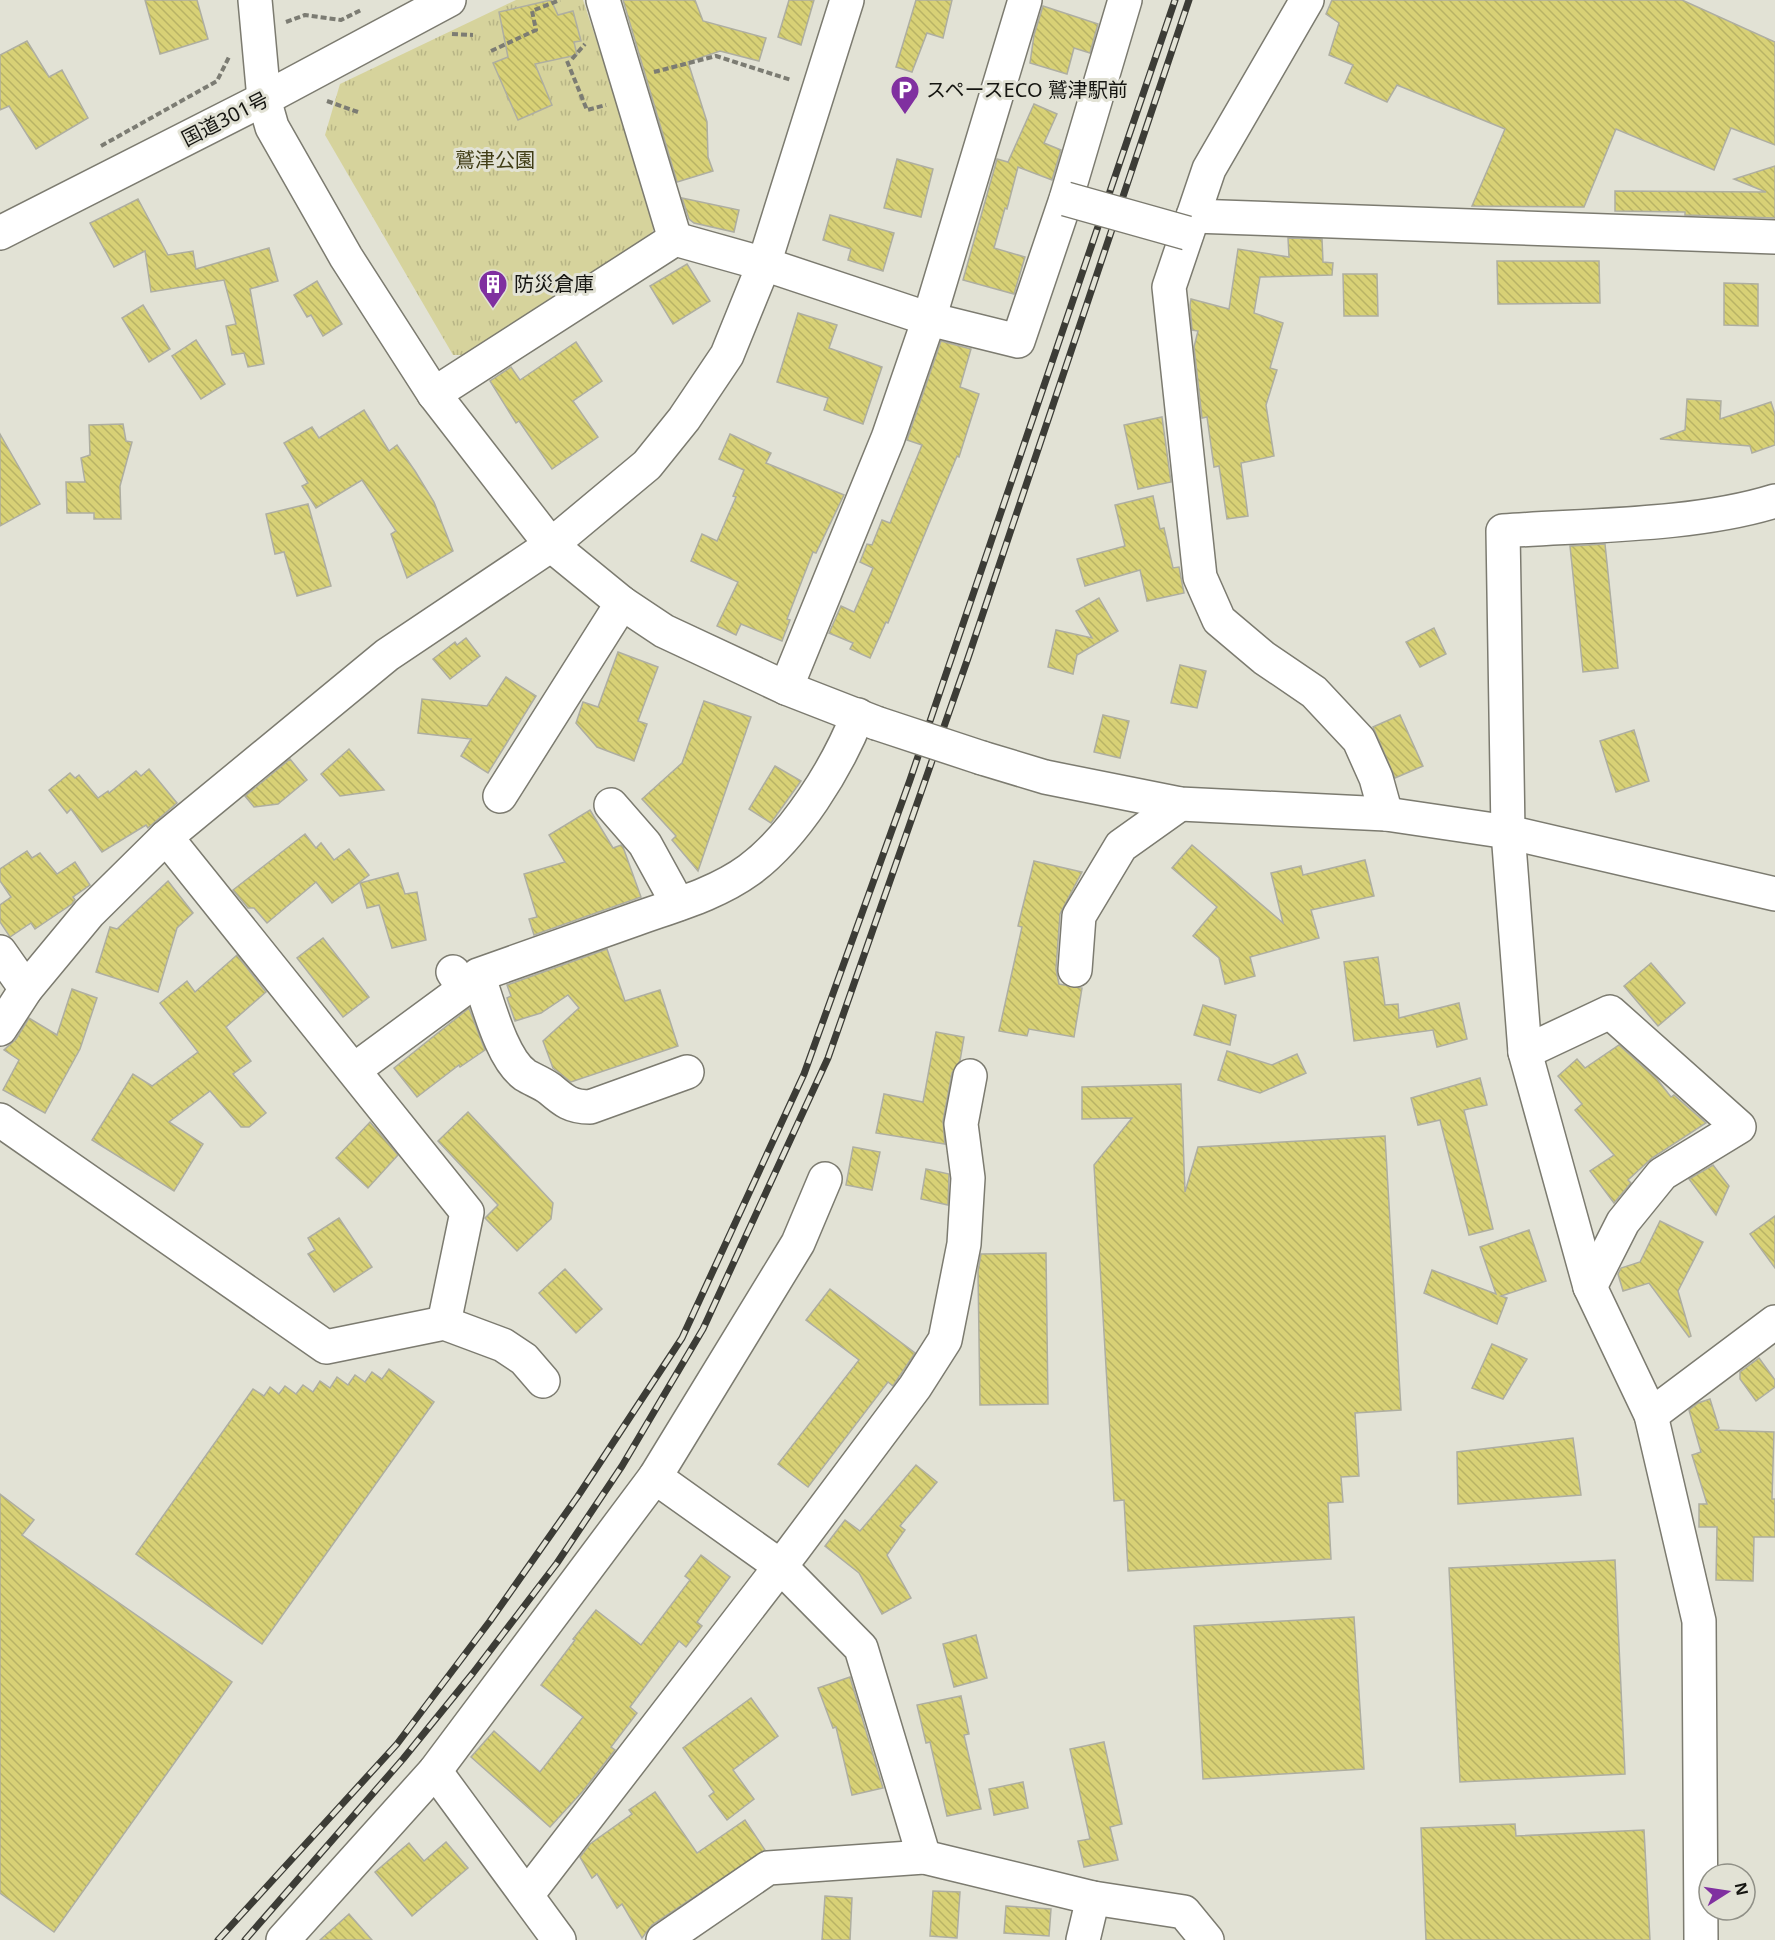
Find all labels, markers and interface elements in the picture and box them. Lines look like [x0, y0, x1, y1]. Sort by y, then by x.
parking icon: スペースECO 鷲津駅前 [889, 74, 921, 116]
place label: スペースECO 鷲津駅前 [926, 76, 1128, 103]
street label: 国道301号 [177, 85, 273, 152]
park label: 鷲津公園 [455, 146, 535, 173]
building icon: 防災倉庫 [477, 268, 509, 310]
place label: 防災倉庫 [514, 270, 594, 297]
north arrow [1697, 1862, 1757, 1922]
text: N [1730, 1880, 1754, 1898]

